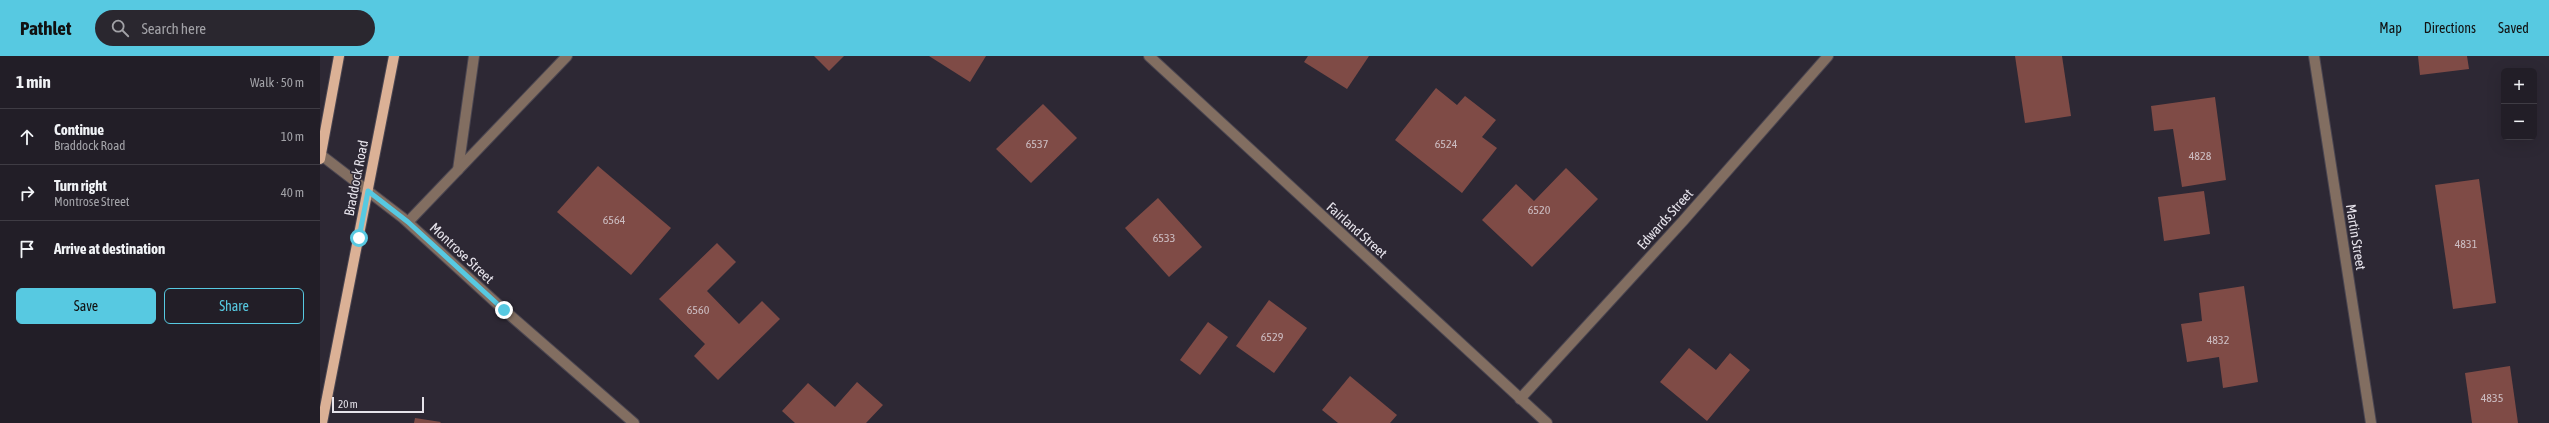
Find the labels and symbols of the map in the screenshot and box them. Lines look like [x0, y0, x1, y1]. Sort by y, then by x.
house number: 6537 [1026, 137, 1049, 151]
house number: 6524 [1435, 137, 1458, 151]
street label: Braddock Road [341, 139, 371, 217]
house number: 4828 [2189, 149, 2212, 163]
street label: Edwards Street [1634, 186, 1696, 252]
street label: Fairland Street [1324, 199, 1390, 261]
house number: 6520 [1528, 203, 1551, 217]
street label: Martin Street [2343, 203, 2369, 271]
house number: 6564 [603, 213, 626, 227]
street label: Montrose Street [427, 219, 497, 287]
route start [350, 229, 368, 247]
house number: 6533 [1153, 231, 1175, 245]
house number: 4831 [2455, 237, 2478, 251]
route end [495, 301, 513, 319]
house number: 6560 [687, 303, 710, 317]
house number: 6529 [1261, 330, 1284, 344]
house number: 4832 [2207, 333, 2229, 347]
house number: 4835 [2481, 391, 2503, 405]
scale bar [332, 395, 424, 414]

